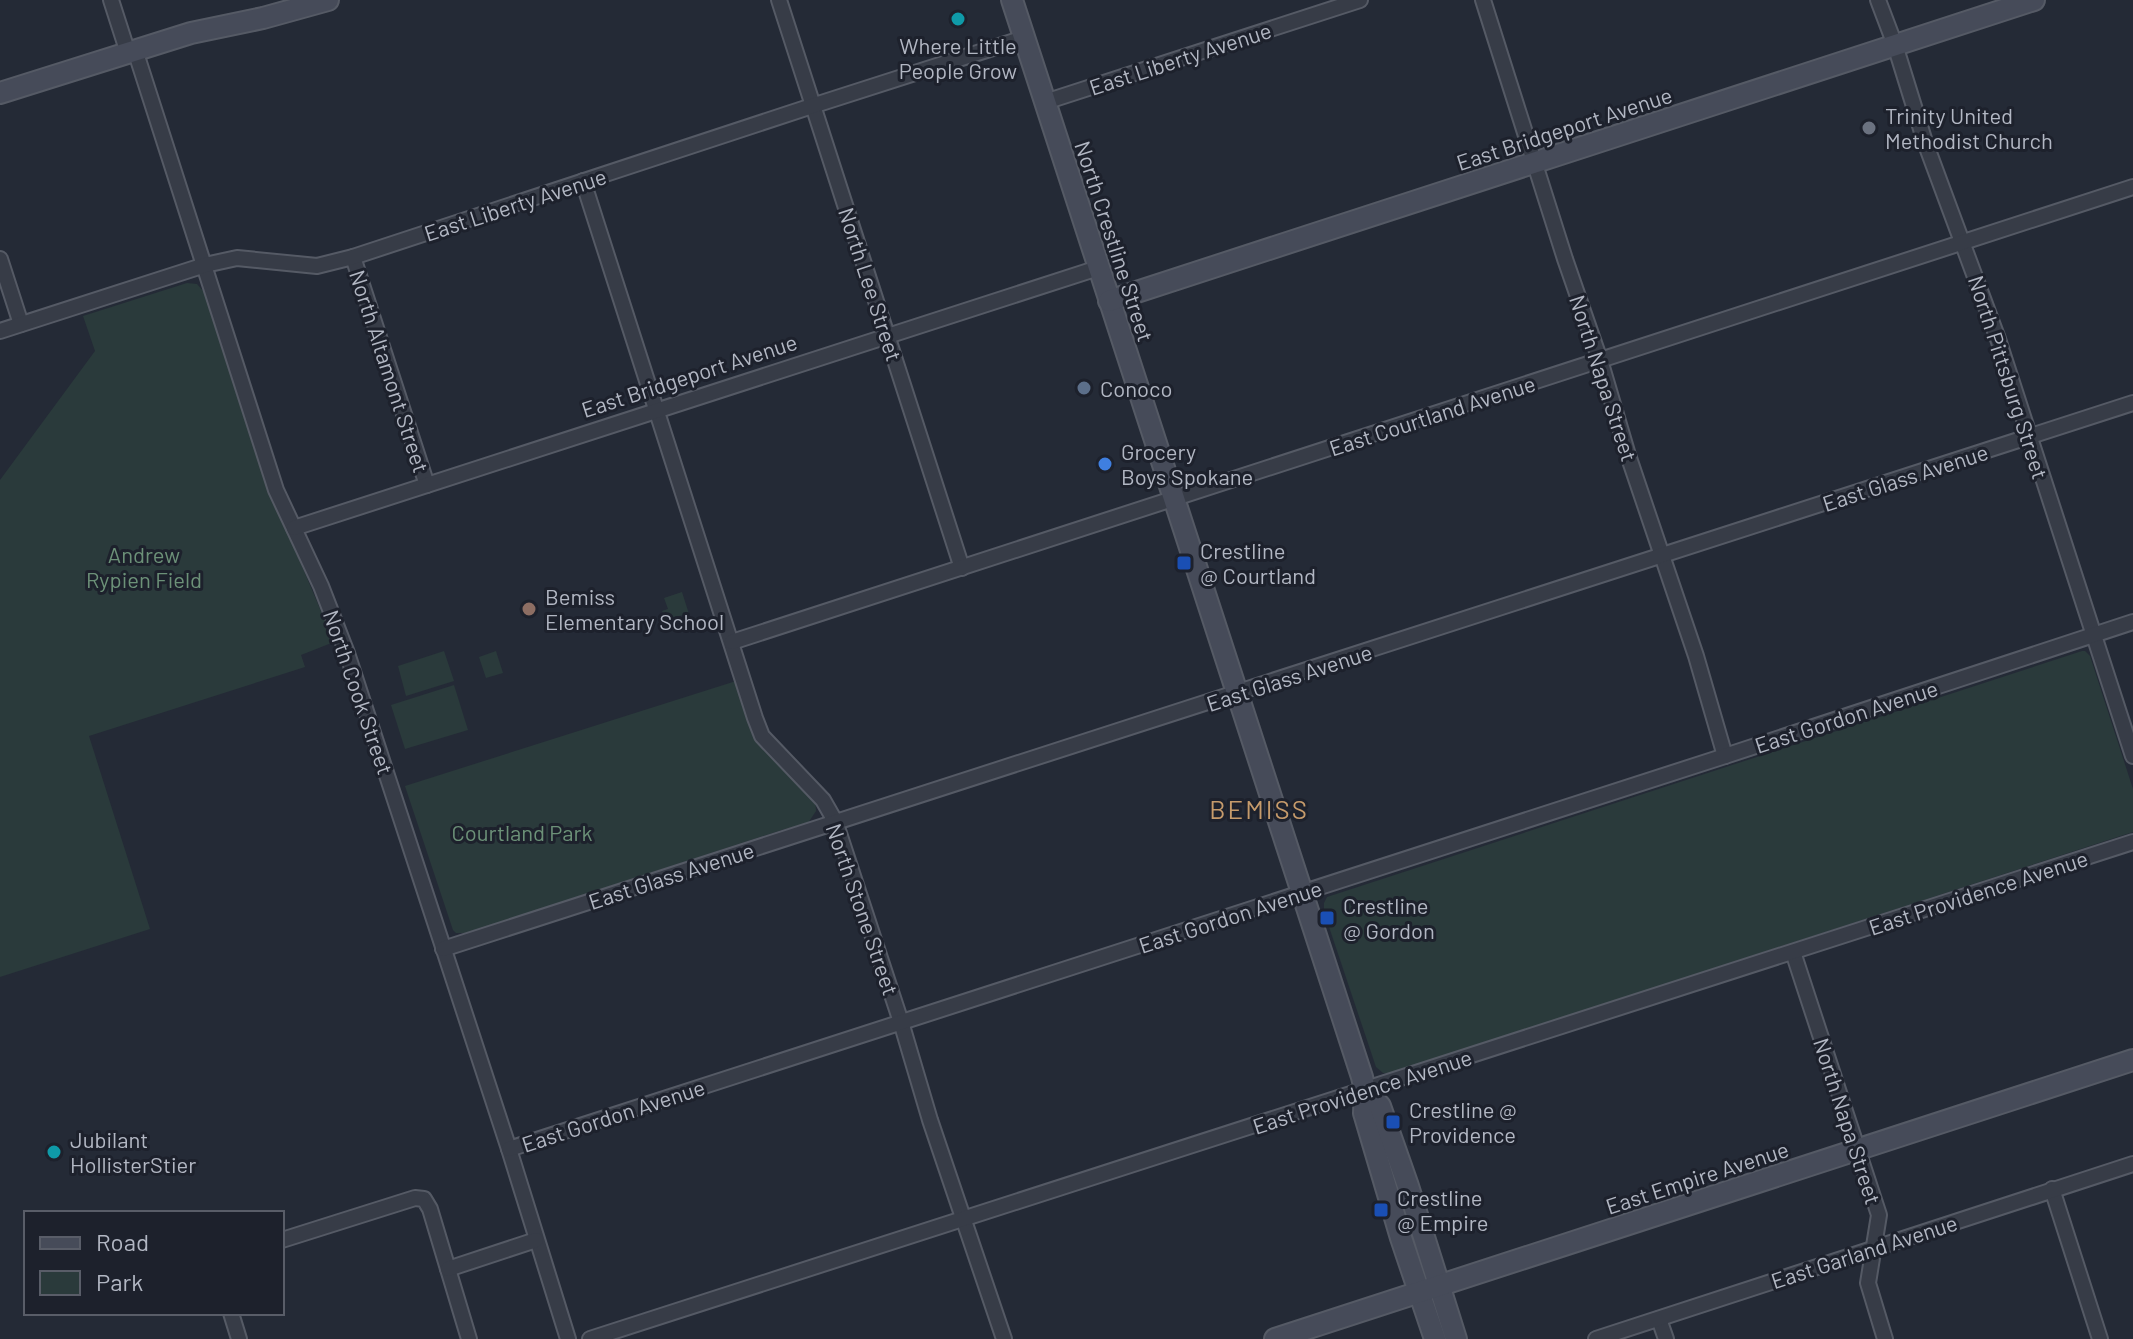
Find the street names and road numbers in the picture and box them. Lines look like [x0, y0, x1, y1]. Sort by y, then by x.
street label: East Liberty Avenue [1086, 16, 1274, 100]
street label: East Bridgeport Avenue [1453, 81, 1675, 175]
street label: North Crestline Street [1070, 137, 1160, 345]
street label: East Liberty Avenue [421, 162, 609, 246]
street label: North Lee Street [834, 204, 908, 364]
street label: North Altamont Street [345, 266, 435, 476]
street label: North Pittsburg Street [1964, 272, 2054, 482]
street label: North Napa Street [1565, 292, 1643, 464]
street label: East Bridgeport Avenue [578, 328, 800, 422]
street label: East Courtland Avenue [1326, 369, 1538, 461]
street label: East Glass Avenue [1819, 438, 1991, 516]
street label: North Cook Street [319, 606, 399, 778]
street label: East Glass Avenue [1203, 638, 1375, 716]
street label: East Gordon Avenue [1751, 674, 1941, 758]
street label: North Stone Street [821, 820, 905, 998]
street label: East Glass Avenue [585, 836, 757, 914]
street label: East Providence Avenue [1865, 844, 2091, 940]
street label: East Gordon Avenue [1135, 874, 1325, 958]
street label: North Napa Street [1809, 1035, 1887, 1207]
street label: East Providence Avenue [1249, 1043, 1475, 1139]
street label: East Gordon Avenue [518, 1073, 708, 1157]
street label: East Empire Avenue [1602, 1135, 1792, 1219]
street label: East Garland Avenue [1768, 1209, 1960, 1293]

